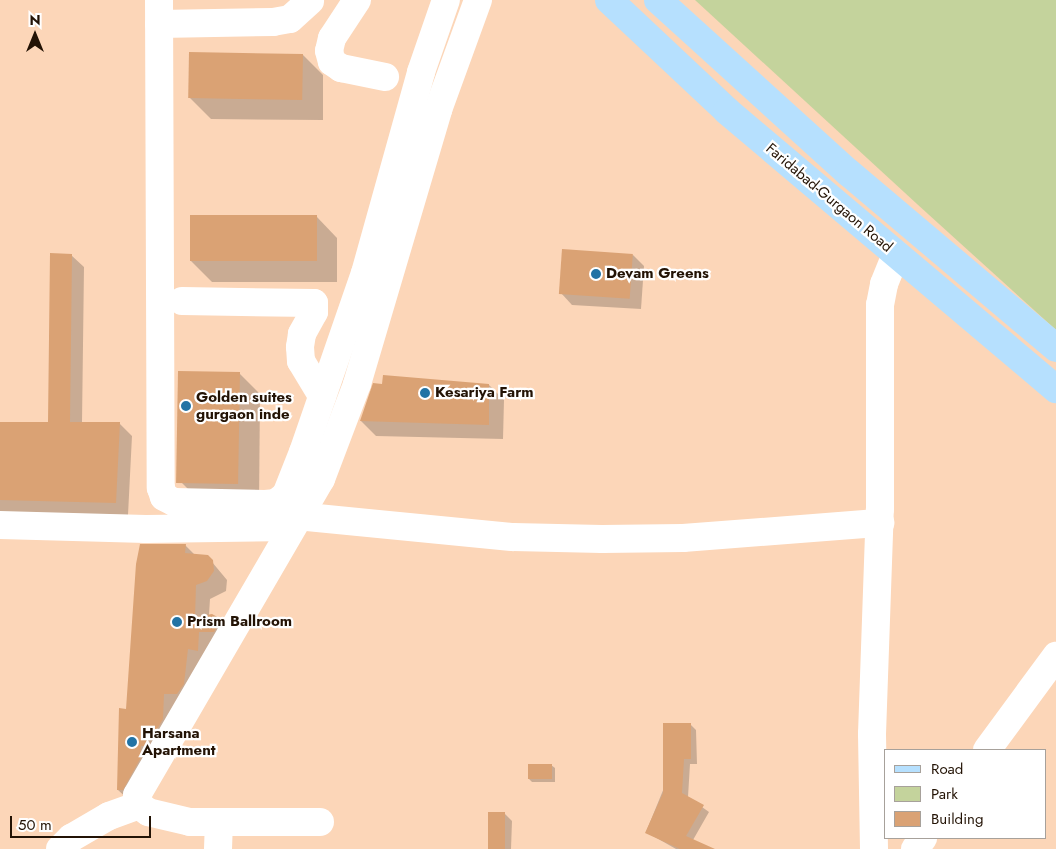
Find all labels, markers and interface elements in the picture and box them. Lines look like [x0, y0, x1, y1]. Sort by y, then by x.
north arrow [10, 10, 60, 60]
text: N [29, 10, 41, 30]
street label: Faridabad-Gurgaon Road [762, 140, 896, 256]
place label: Devam Greens [606, 265, 709, 283]
marker: Devam Greens [590, 268, 602, 280]
place label: Kesariya Farm [435, 384, 534, 402]
marker: Kesariya Farm [419, 387, 431, 399]
place label: Golden suites gurgaon inde [196, 388, 292, 423]
marker: Golden suites gurgaon inde [180, 400, 192, 412]
place label: Prism Ballroom [187, 613, 292, 631]
marker: Prism Ballroom [171, 616, 183, 628]
place label: Harsana Apartment [142, 724, 216, 759]
marker: Harsana Apartment [126, 736, 138, 748]
legend [884, 749, 1046, 839]
text: Road [931, 758, 963, 780]
text: Park [931, 783, 958, 805]
scale bar [12, 806, 154, 838]
text: Building [931, 808, 983, 830]
text: 50 m [18, 814, 52, 836]

